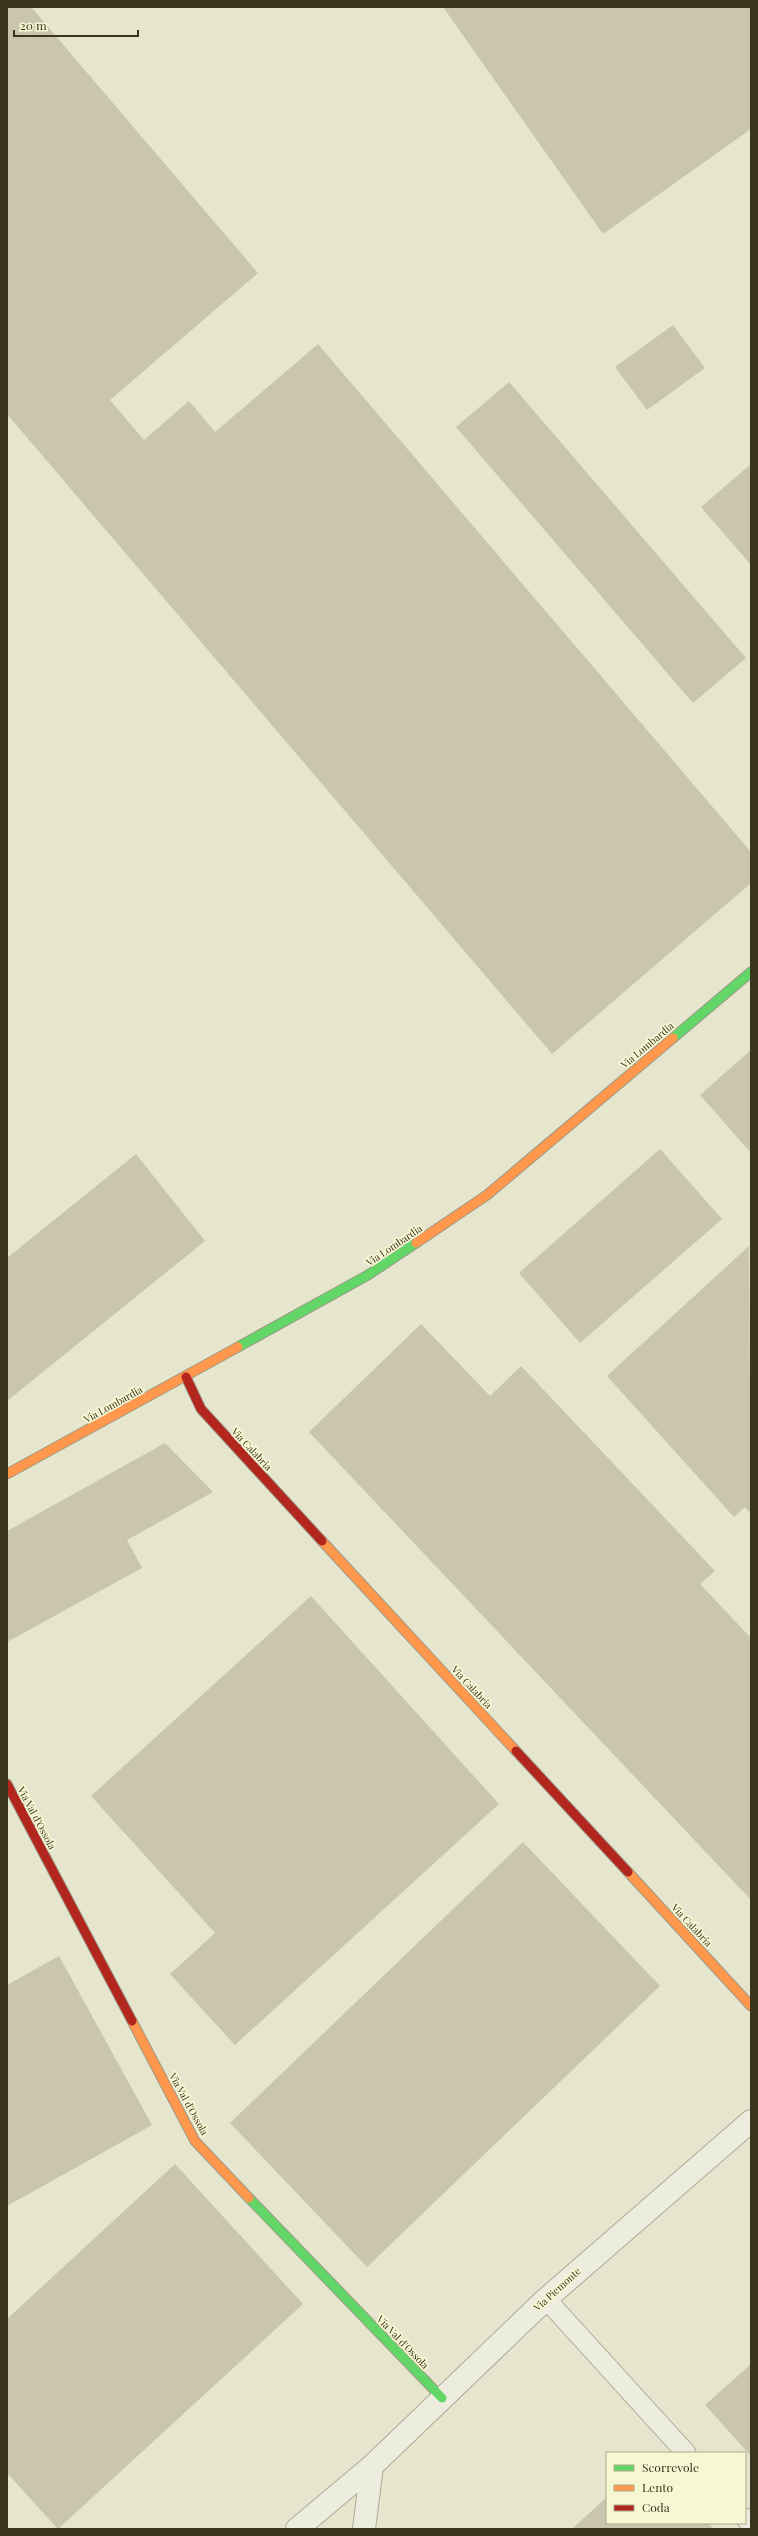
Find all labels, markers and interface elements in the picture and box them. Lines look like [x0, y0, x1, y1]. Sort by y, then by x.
scale bar [14, 12, 138, 38]
text: 20 m [20, 17, 47, 33]
street label: Via Lombardia [617, 1019, 676, 1072]
street label: Via Lombardia [362, 1221, 425, 1270]
street label: Via Lombardia [80, 1382, 145, 1426]
street label: Via Calabria [228, 1424, 276, 1474]
street label: Via Calabria [448, 1662, 496, 1712]
street label: Via Val d'Ossola [14, 1783, 59, 1852]
street label: Via Calabria [668, 1900, 716, 1950]
street label: Via Val d'Ossola [166, 2069, 212, 2138]
street label: Via Piemonte [530, 2264, 584, 2315]
street label: Via Val d'Ossola [373, 2312, 432, 2372]
legend [606, 2452, 746, 2524]
text: Scorrevole [642, 2459, 699, 2475]
text: Lento [642, 2479, 674, 2495]
text: Coda [642, 2499, 670, 2515]

